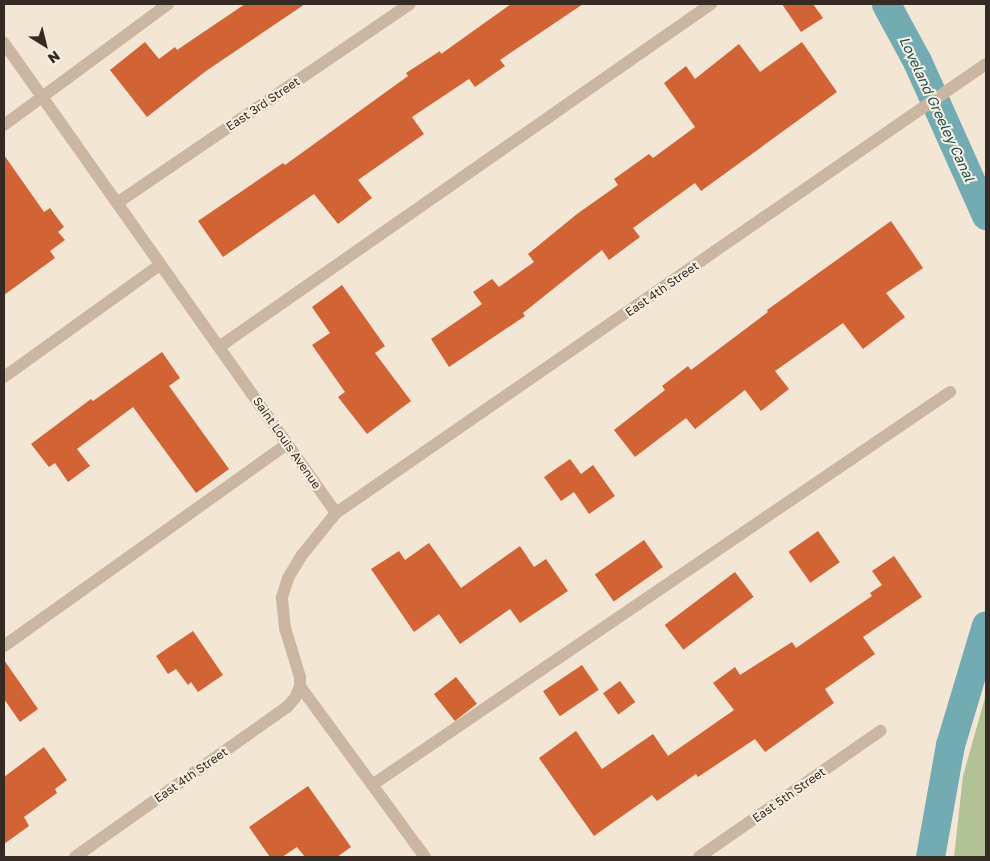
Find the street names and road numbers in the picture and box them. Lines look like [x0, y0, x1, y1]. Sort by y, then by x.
street label: East 3rd Street [223, 74, 303, 134]
street label: East 4th Street [623, 258, 701, 320]
street label: Saint Louis Avenue [250, 394, 324, 492]
street label: East 4th Street [152, 744, 230, 806]
street label: East 5th Street [750, 764, 828, 826]

